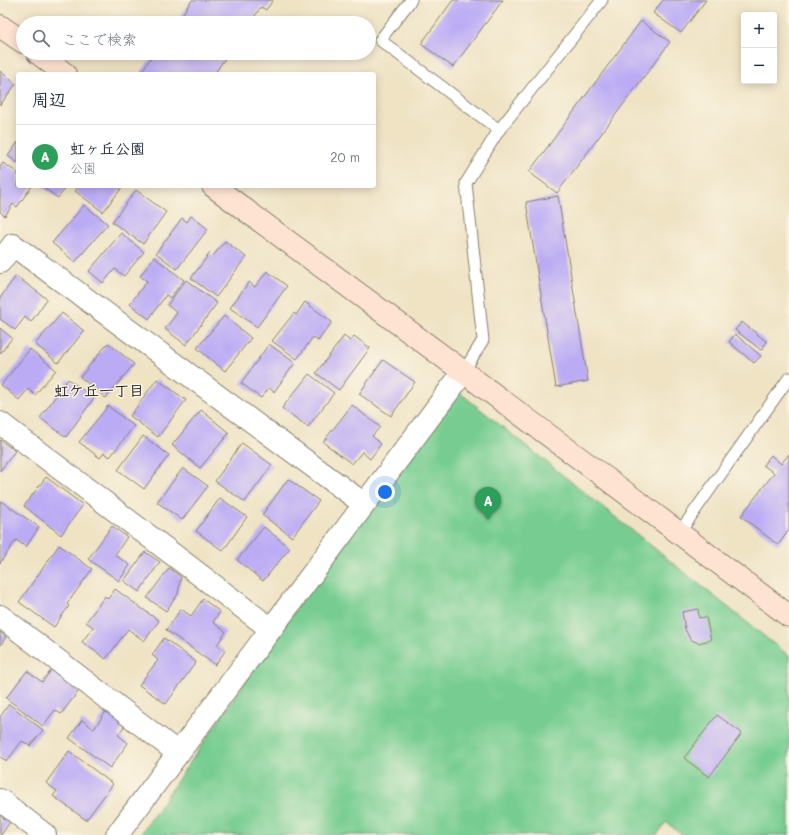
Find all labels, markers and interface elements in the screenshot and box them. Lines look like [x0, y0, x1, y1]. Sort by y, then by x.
map controls [741, 12, 777, 84]
button: + [741, 12, 777, 48]
search box [16, 16, 376, 60]
icon: search [30, 27, 52, 49]
text: ここで検索 [62, 29, 137, 49]
button: − [741, 48, 777, 84]
text: 周辺 [32, 88, 66, 110]
text: 虹ヶ丘公園 [70, 138, 145, 158]
text: A [40, 148, 50, 165]
text: 20 m [330, 148, 360, 165]
text: 公園 [70, 159, 96, 176]
district label: 虹ケ丘一丁目 [54, 380, 144, 400]
your location [375, 482, 395, 502]
pin: A [475, 487, 501, 520]

